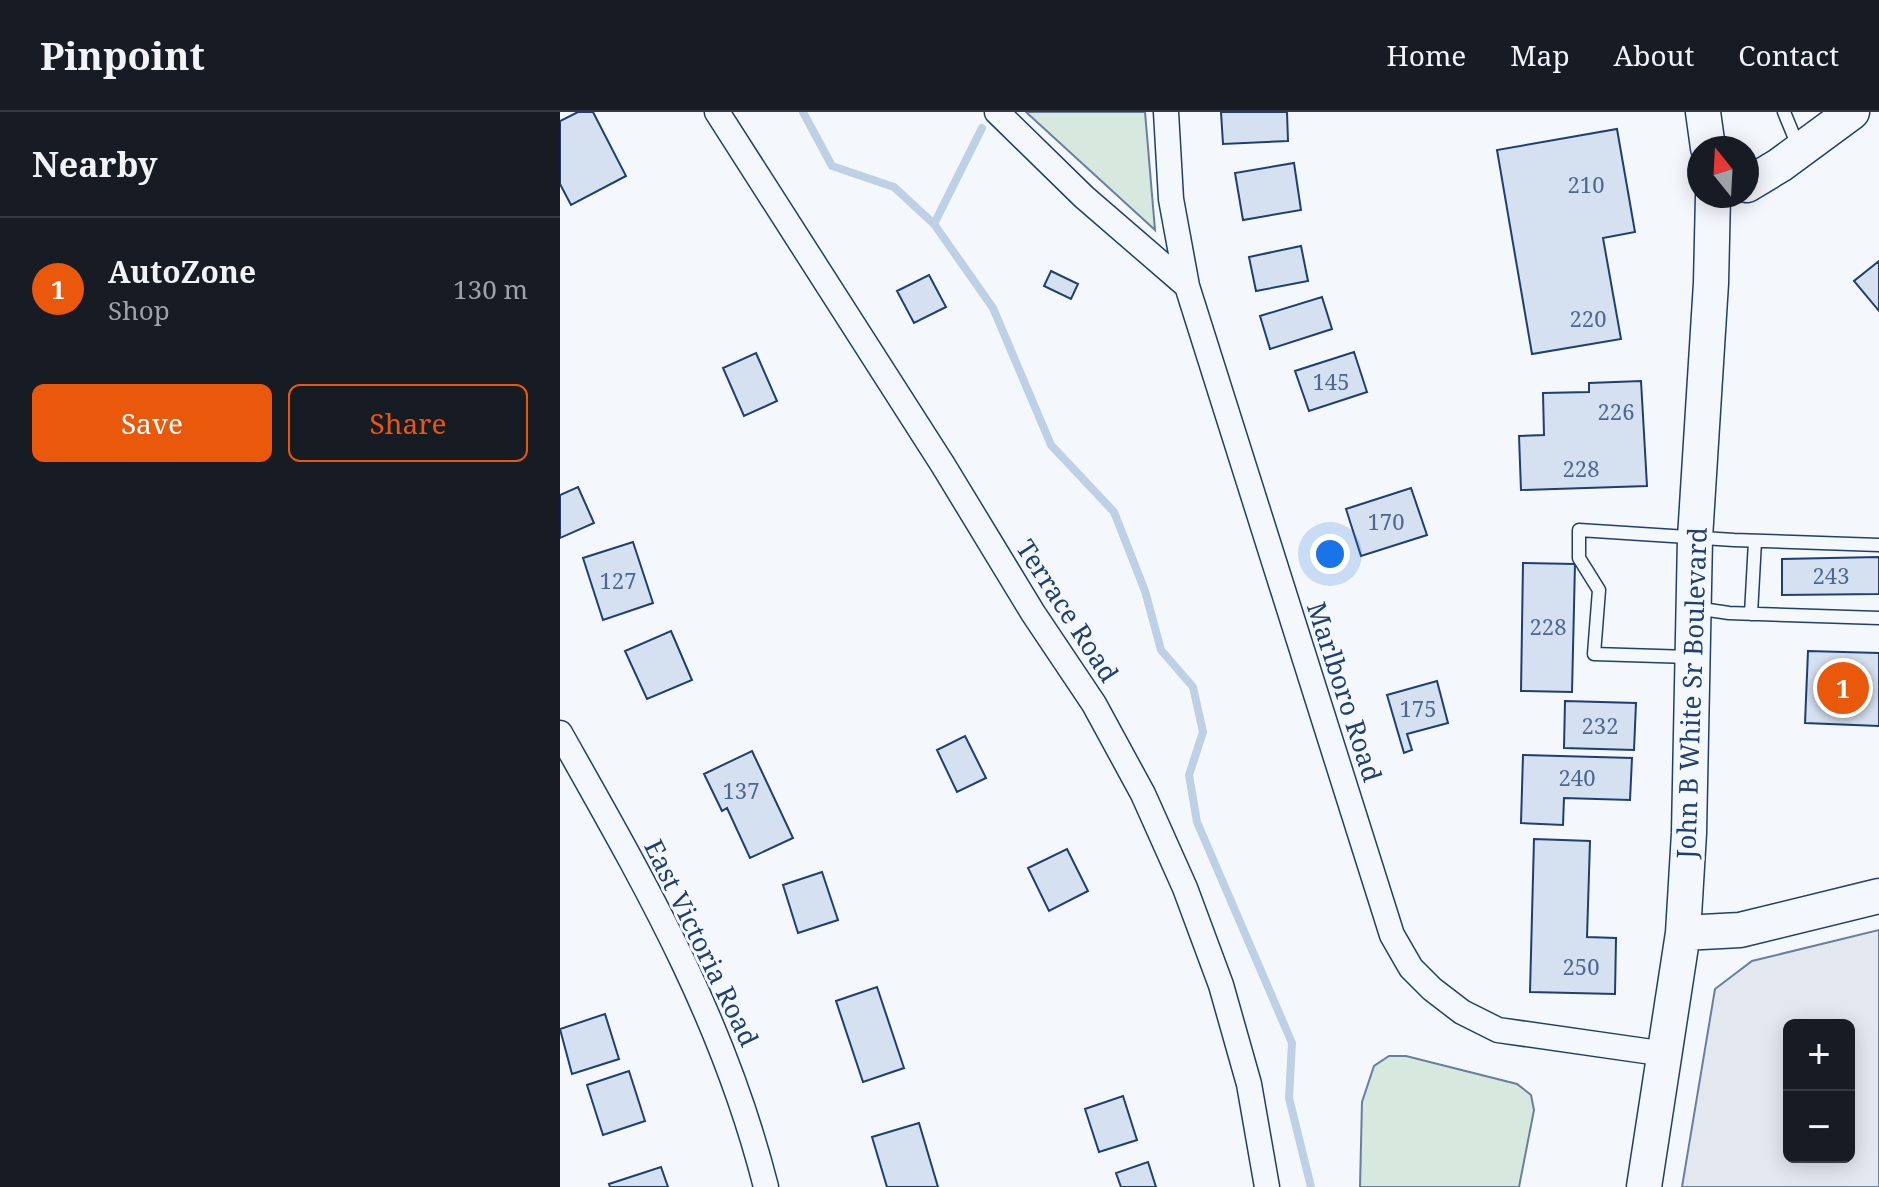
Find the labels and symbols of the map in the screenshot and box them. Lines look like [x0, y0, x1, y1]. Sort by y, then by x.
north arrow [1687, 136, 1759, 208]
house number: 210 [1568, 169, 1604, 199]
house number: 220 [1570, 303, 1606, 333]
house number: 145 [1313, 366, 1349, 396]
house number: 226 [1598, 396, 1634, 426]
house number: 228 [1563, 453, 1599, 483]
house number: 170 [1368, 506, 1404, 536]
street label: John B White Sr Boulevard [1667, 527, 1715, 860]
street label: Terrace Road [1008, 532, 1127, 689]
your location [1310, 534, 1350, 574]
house number: 243 [1813, 560, 1849, 590]
house number: 127 [600, 565, 636, 595]
street label: Marlboro Road [1299, 597, 1391, 786]
house number: 228 [1530, 611, 1566, 641]
pin: 1 [1817, 658, 1869, 718]
house number: 175 [1400, 693, 1436, 723]
house number: 232 [1582, 710, 1618, 740]
house number: 240 [1559, 762, 1595, 792]
house number: 137 [723, 775, 759, 805]
street label: East Victoria Road [636, 833, 768, 1052]
house number: 250 [1563, 951, 1599, 981]

